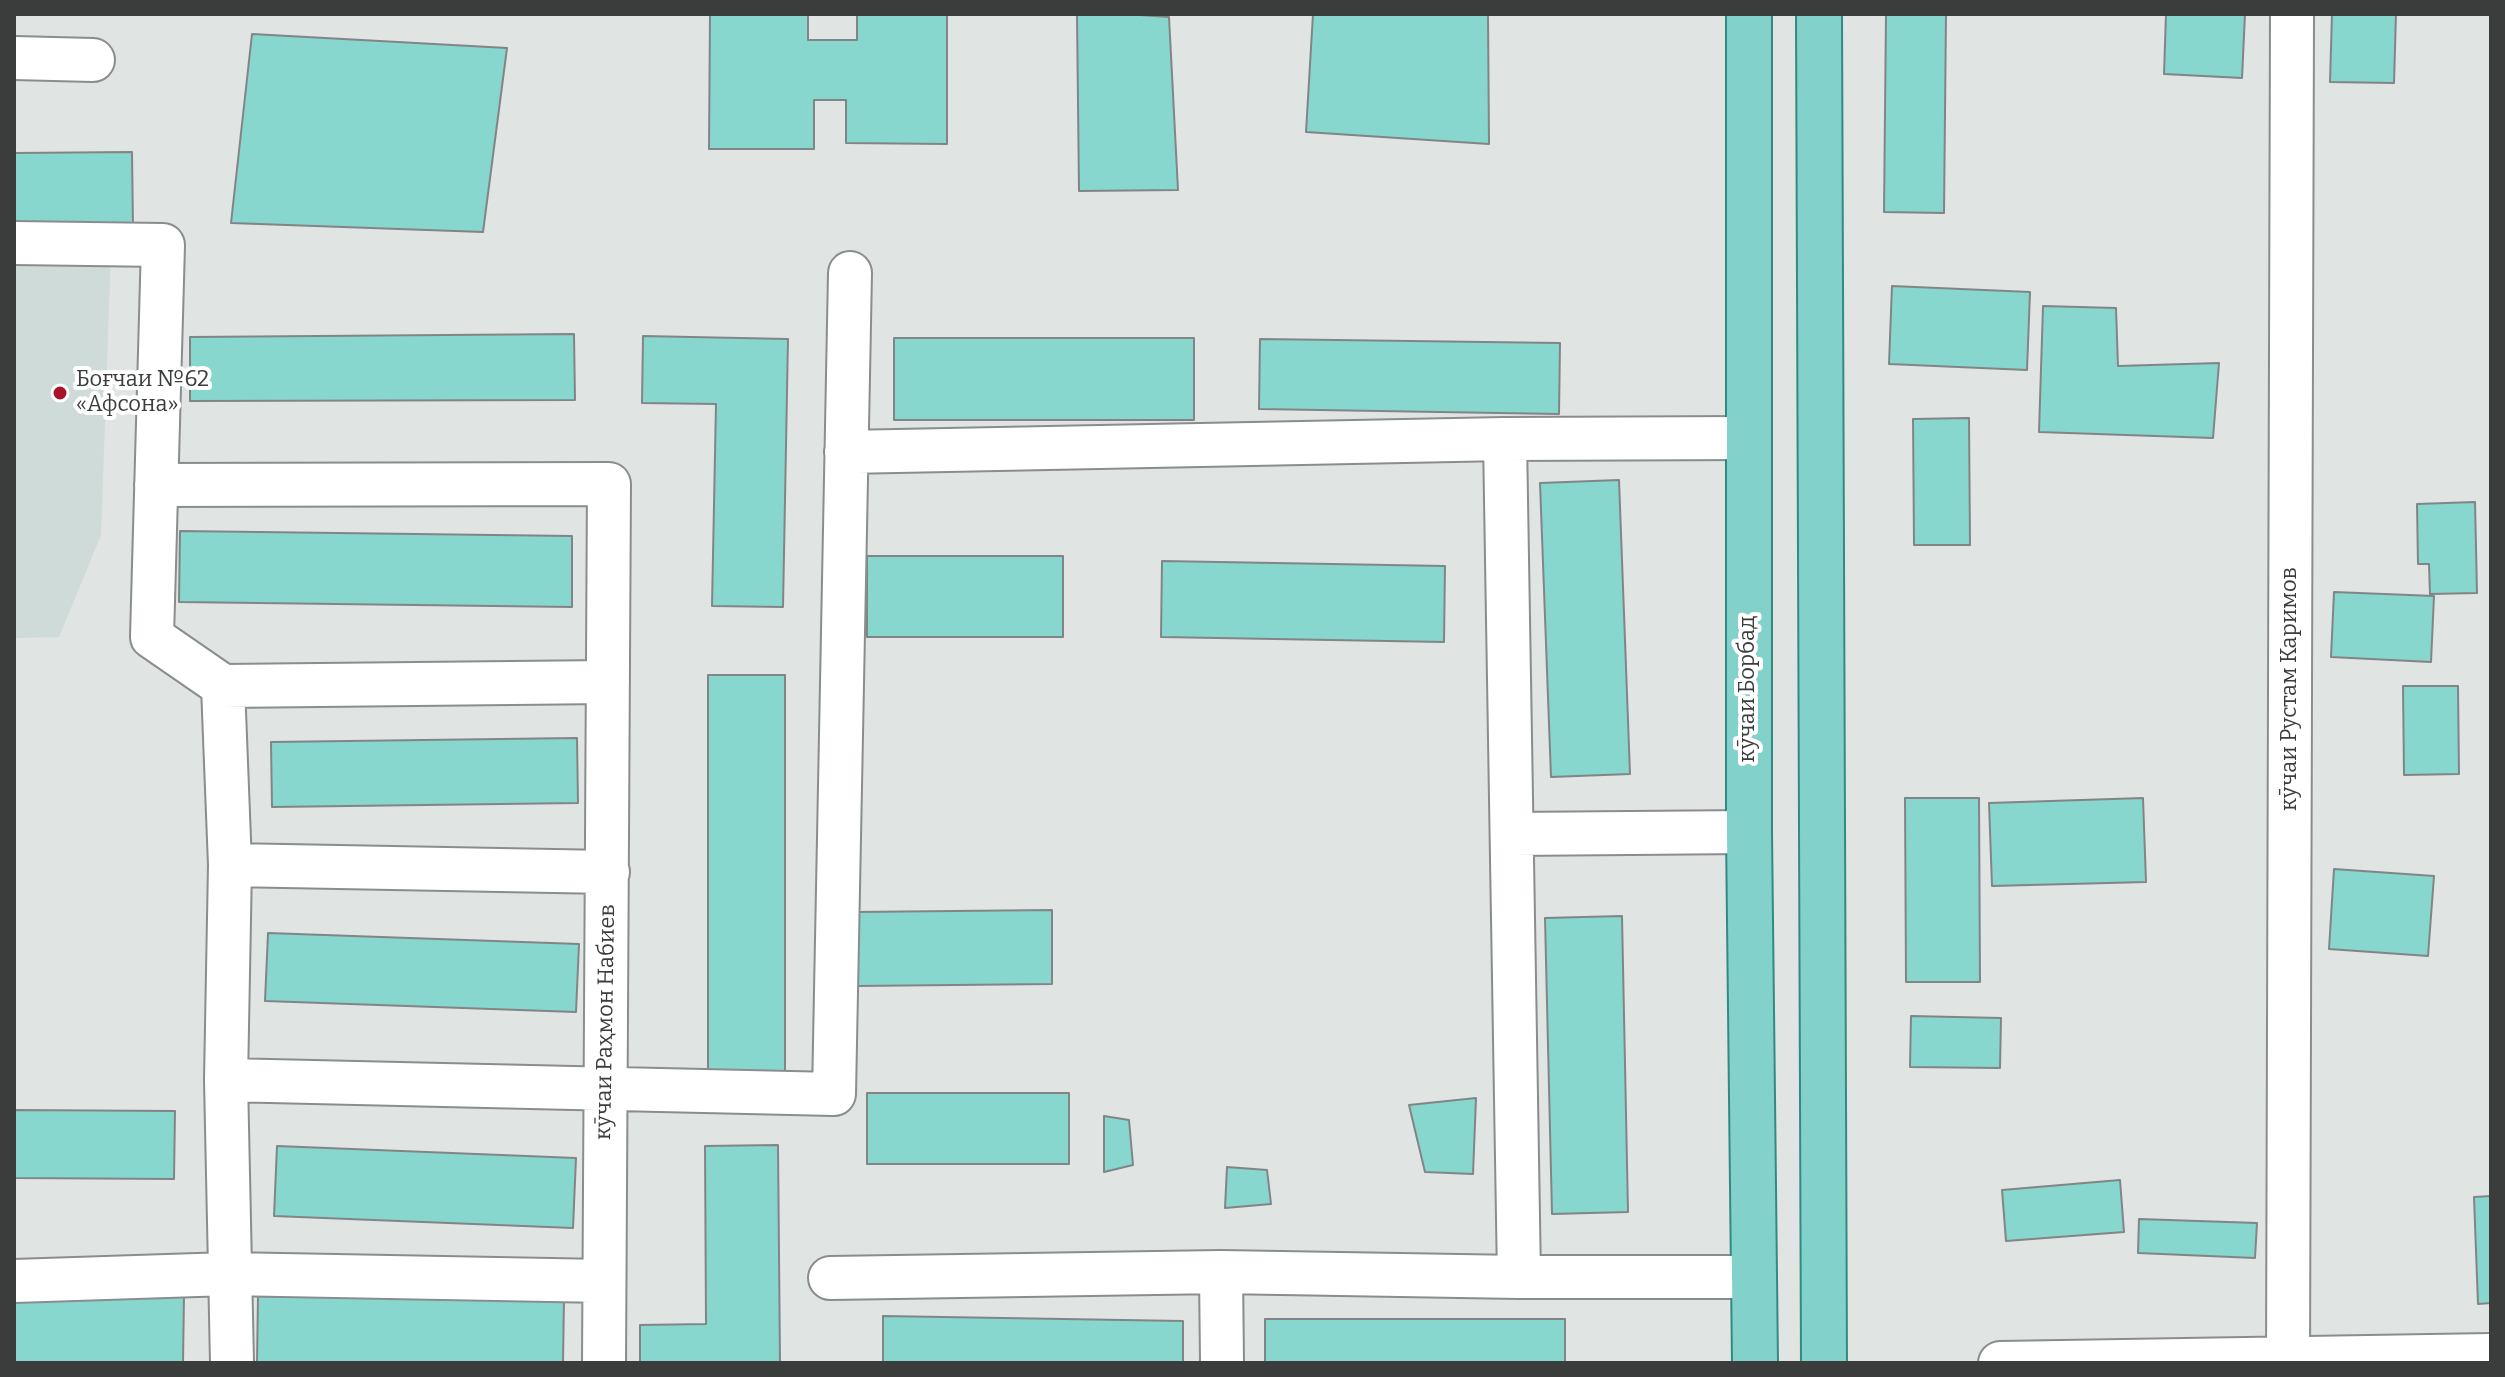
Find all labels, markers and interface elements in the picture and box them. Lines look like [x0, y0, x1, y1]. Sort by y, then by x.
place label: Боғчаи №62 «Афсона» [76, 367, 209, 418]
marker: Боғчаи №62 «Афсона» [51, 384, 69, 402]
street label: кӯчаи Рустам Каримов [2277, 567, 2303, 811]
street label: кӯчаи Борбад [1735, 616, 1761, 762]
street label: кӯчаи Раҳмон Набиев [591, 904, 621, 1140]

